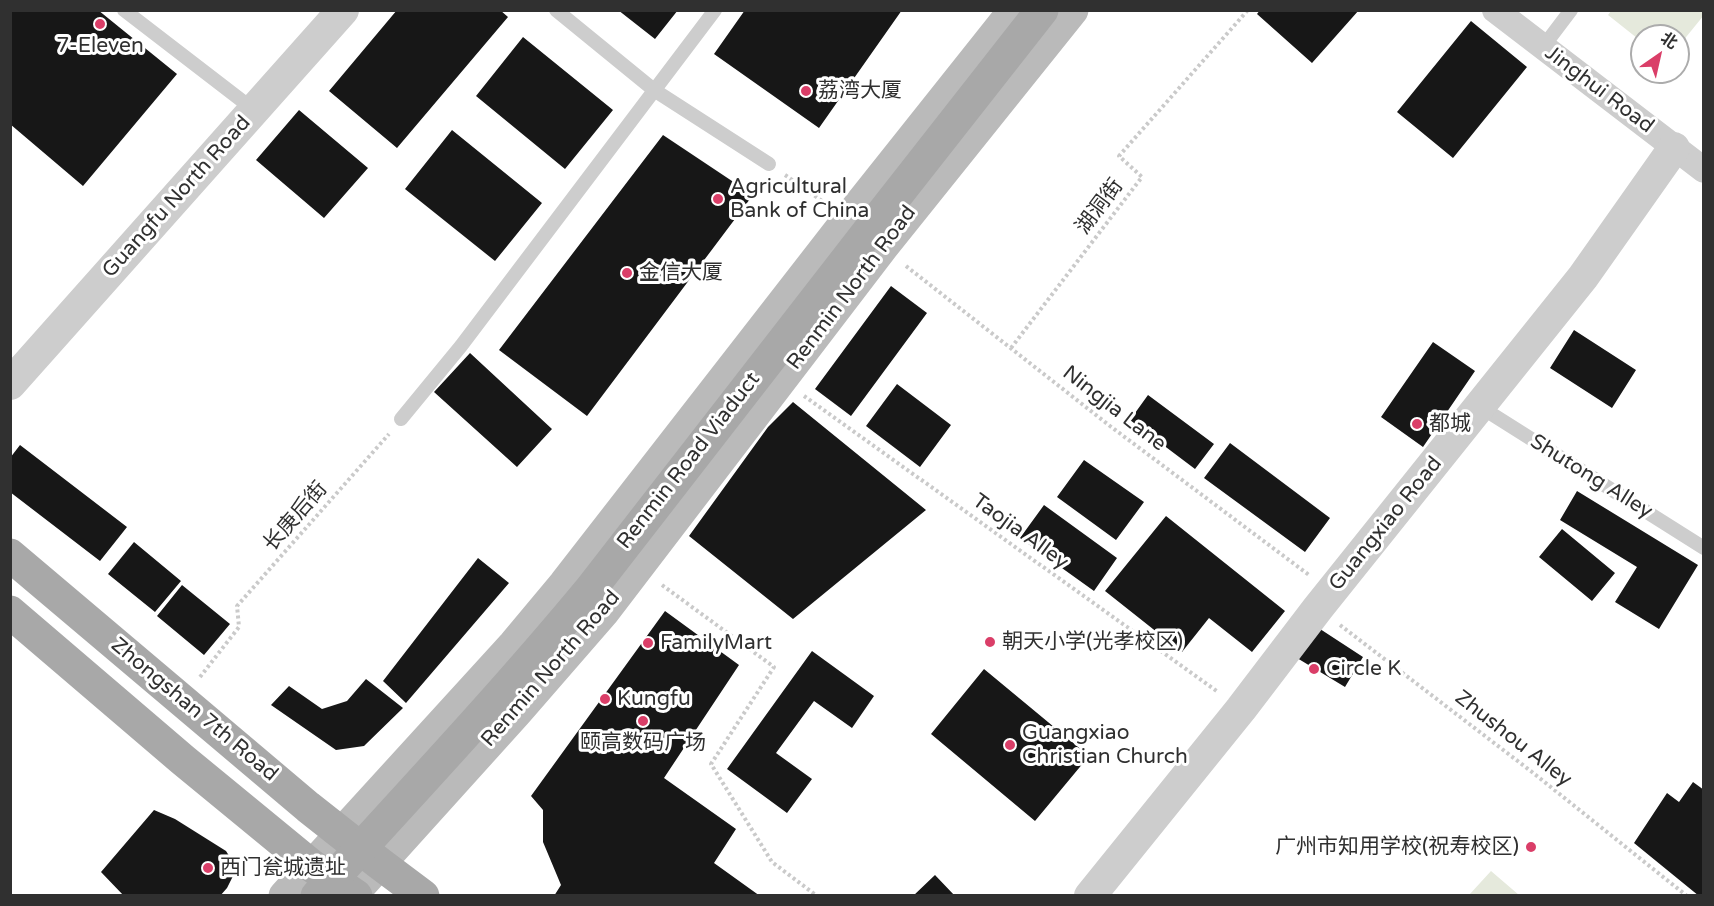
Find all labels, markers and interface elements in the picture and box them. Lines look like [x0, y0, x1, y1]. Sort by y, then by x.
marker: 7-Eleven [93, 17, 107, 31]
north arrow [1630, 24, 1690, 84]
text: 北 [1657, 28, 1681, 53]
place label: 7-Eleven [56, 33, 144, 59]
street label: Jinghui Road [1540, 41, 1658, 139]
place label: 荔湾大厦 [818, 78, 902, 104]
marker: 荔湾大厦 [799, 84, 813, 98]
street label: Guangfu North Road [98, 111, 256, 283]
place label: Agricultural Bank of China [730, 174, 869, 224]
street label: 湖洞街 [1071, 174, 1129, 240]
marker: Agricultural Bank of China [711, 192, 725, 206]
street label: Renmin North Road [782, 201, 922, 375]
place label: 金信大厦 [639, 260, 723, 286]
marker: 金信大厦 [620, 266, 634, 280]
street label: Ningjia Lane [1057, 361, 1171, 457]
street label: Renmin Road Viaduct [612, 368, 766, 554]
place label: 都城 [1429, 411, 1471, 437]
marker: 都城 [1410, 417, 1424, 431]
street label: Shutong Alley [1525, 429, 1657, 525]
street label: Guangxiao Road [1324, 452, 1448, 596]
street label: 长庚后街 [259, 477, 333, 557]
street label: Taojia Alley [967, 489, 1073, 575]
street label: Renmin North Road [476, 586, 626, 752]
place label: 朝天小学(光孝校区) [1002, 629, 1183, 655]
place label: FamilyMart [660, 630, 772, 656]
street label: Zhongshan 7th Road [105, 633, 283, 787]
marker: 朝天小学(光孝校区) [983, 635, 997, 649]
marker: FamilyMart [641, 636, 655, 650]
place label: Circle K [1326, 656, 1401, 682]
marker: Circle K [1307, 662, 1321, 676]
street label: Zhushou Alley [1449, 685, 1577, 793]
place label: Kungfu [617, 686, 691, 712]
marker: Kungfu [598, 692, 612, 706]
marker: 颐高数码广场 [636, 714, 650, 728]
place label: Guangxiao Christian Church [1022, 720, 1188, 770]
place label: 颐高数码广场 [580, 730, 706, 756]
marker: Guangxiao Christian Church [1003, 738, 1017, 752]
place label: 广州市知用学校(祝寿校区) [1275, 834, 1519, 860]
marker: 广州市知用学校(祝寿校区) [1524, 840, 1538, 854]
place label: 西门瓮城遗址 [220, 855, 346, 881]
marker: 西门瓮城遗址 [201, 861, 215, 875]

